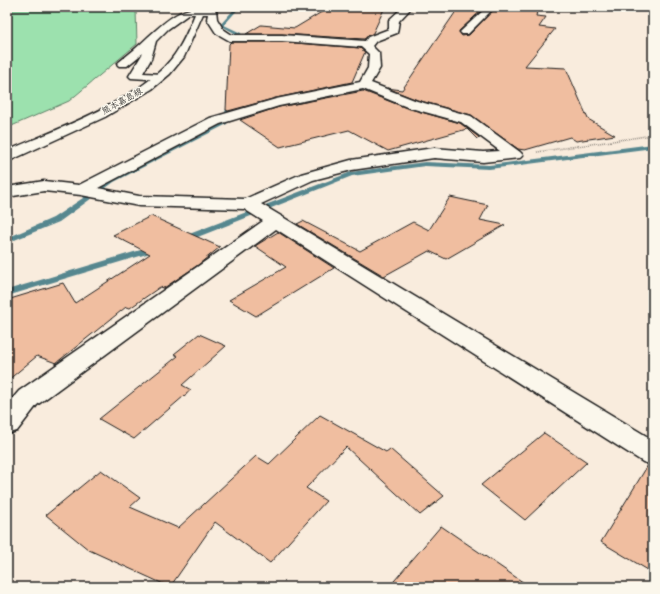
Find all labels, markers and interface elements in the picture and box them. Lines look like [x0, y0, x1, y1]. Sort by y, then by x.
street label: 熊本嘉島線 [99, 85, 145, 117]

